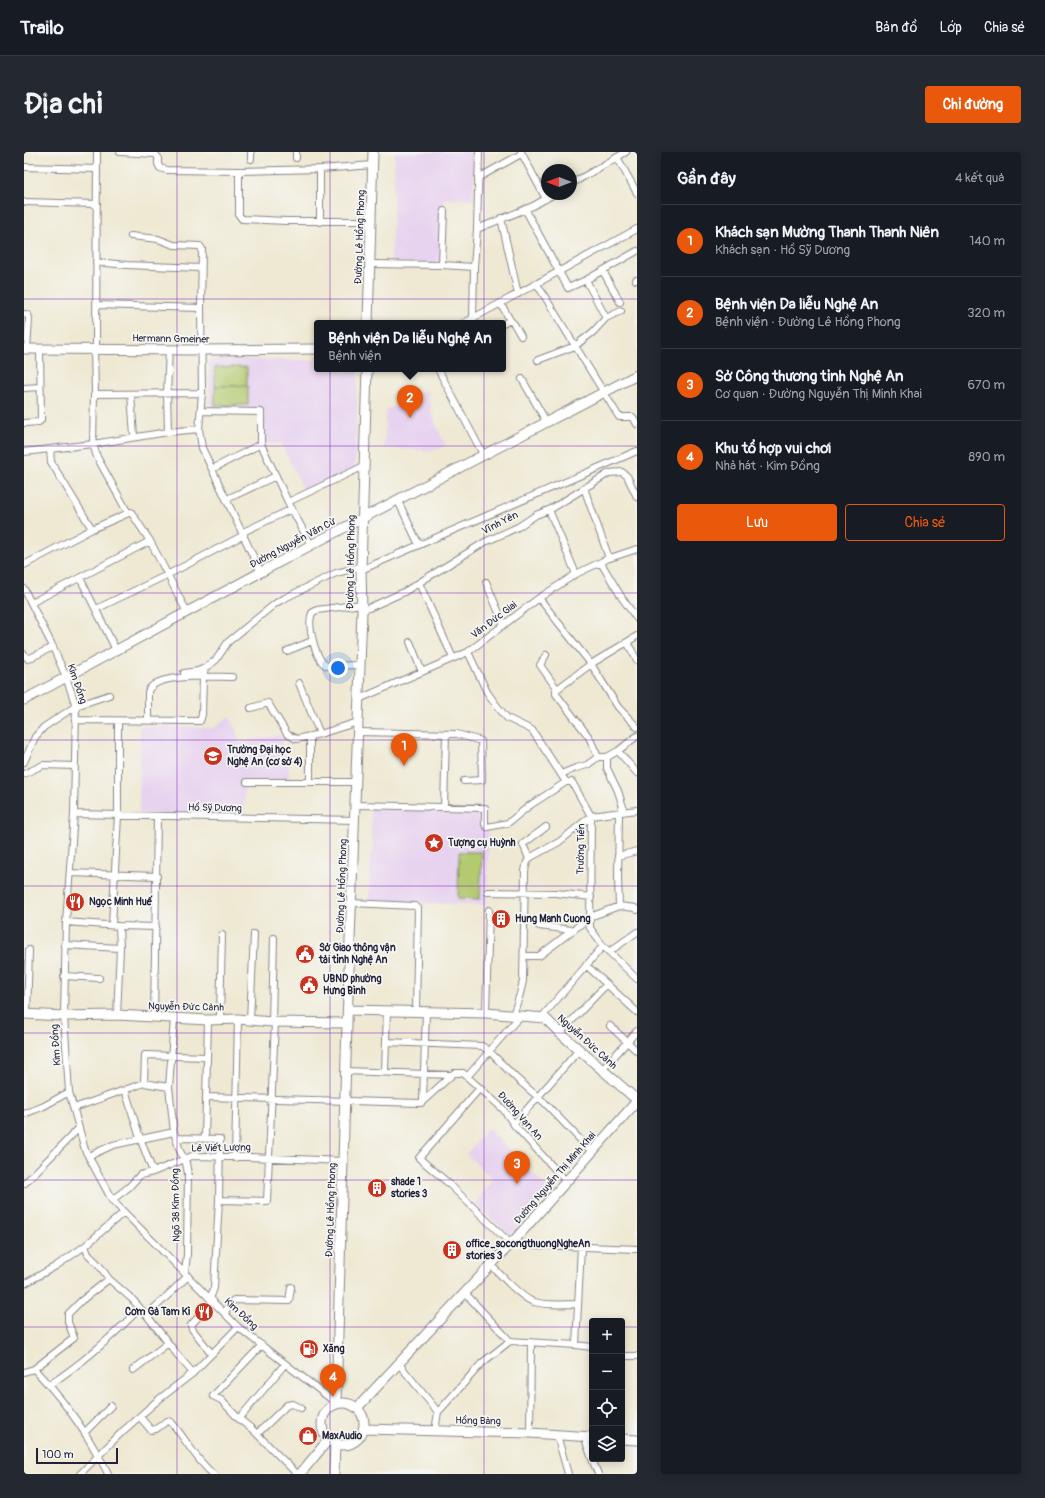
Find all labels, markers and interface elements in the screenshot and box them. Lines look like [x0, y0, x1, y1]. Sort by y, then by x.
text: Trailo [20, 16, 64, 40]
text: Bản đồ [875, 19, 917, 36]
text: Lớp [939, 19, 962, 36]
text: Chia sẻ [984, 19, 1025, 36]
button: Chỉ đường [925, 86, 1021, 123]
text: Địa chỉ [24, 87, 103, 122]
north arrow [541, 164, 577, 200]
text: Gần đây [677, 168, 736, 189]
text: 4 kết quả [955, 170, 1005, 186]
street label: Đường Lê Hồng Phong [351, 190, 368, 284]
text: Khách sạn Mường Thanh Thanh Niên [715, 223, 939, 242]
text: 1 [687, 233, 693, 249]
text: 140 m [969, 233, 1005, 249]
text: Khách sạn · Hồ Sỹ Dương [715, 242, 850, 258]
text: Bệnh viện Da liễu Nghệ An [715, 295, 878, 314]
text: 2 [686, 305, 694, 321]
text: 320 m [967, 305, 1005, 321]
text: Bệnh viện · Đường Lê Hồng Phong [715, 314, 901, 330]
popup [314, 320, 506, 372]
text: Bệnh viện Da liễu Nghệ An [328, 329, 492, 348]
street label: Hermann Gmeiner [132, 332, 210, 346]
text: Bệnh viện [328, 348, 381, 364]
text: Sở Công thương tỉnh Nghệ An [715, 367, 903, 386]
text: 3 [686, 377, 694, 393]
text: 670 m [967, 377, 1005, 393]
pin: 2 [397, 385, 423, 418]
text: Cơ quan · Đường Nguyễn Thị Minh Khai [715, 386, 922, 402]
text: Khu tổ hợp vui chơi [715, 439, 831, 458]
text: 4 [686, 449, 694, 465]
text: 890 m [969, 449, 1005, 465]
text: Nhà hát · Kim Đồng [715, 458, 820, 474]
button: Lưu [677, 504, 837, 541]
button: Chia sẻ [845, 504, 1005, 541]
street label: Vĩnh Yên [480, 509, 520, 537]
street label: Đường Nguyễn Văn Cừ [247, 513, 338, 571]
street label: Đường Lê Hồng Phong [343, 515, 358, 609]
street label: Văn Đức Giai [469, 599, 519, 641]
your location [328, 658, 348, 678]
street label: Kim Đồng [65, 662, 90, 706]
pin: 1 [391, 733, 417, 766]
place label: Trường Đại học Nghệ An (cơ sở 4) [226, 744, 303, 768]
school or university icon: Trường Đại học Nghệ An (cơ sở 4) [202, 745, 224, 767]
street label: Hồ Sỹ Dương [188, 801, 242, 814]
street label: Trường Tiến [574, 823, 587, 875]
place icon: Tượng cụ Huỳnh [423, 832, 445, 854]
place label: Tượng cụ Huỳnh [447, 837, 516, 849]
street label: Đường Lê Hồng Phong [333, 839, 350, 933]
restaurant icon: Ngọc Minh Huế [64, 891, 86, 913]
place label: Ngọc Minh Huế [89, 895, 153, 908]
building icon: Hung Manh Cuong [490, 908, 512, 930]
place label: Hung Manh Cuong [515, 913, 590, 925]
place label: Sở Giao thông vận tải tỉnh Nghệ An [318, 942, 396, 966]
public building icon: Sở Giao thông vận tải tỉnh Nghệ An [294, 943, 316, 965]
place label: UBND phường Hưng Bình [323, 973, 381, 997]
public building icon: UBND phường Hưng Bình [298, 974, 320, 996]
street label: Nguyễn Đức Cảnh [148, 998, 224, 1014]
street label: Nguyễn Đức Cảnh [555, 1011, 621, 1072]
street label: Kim Đồng [48, 1024, 63, 1066]
street label: Đường Vạn An [495, 1089, 545, 1143]
street label: Đường Nguyễn Thị Minh Khai [510, 1128, 598, 1226]
street label: Lê Viết Lượng [191, 1140, 251, 1155]
pin: 3 [504, 1151, 530, 1184]
street label: Đường Lê Hồng Phong [322, 1163, 339, 1257]
street label: Ngõ 38 Kim Đồng [168, 1168, 183, 1242]
place label: shade 1 stories 3 [391, 1176, 428, 1200]
building icon: shade 1 stories 3 [366, 1177, 388, 1199]
place label: office_socongthuongNgheAn stories 3 [465, 1238, 590, 1262]
building icon: office_socongthuongNgheAn stories 3 [441, 1239, 463, 1261]
street label: Kim Đồng [222, 1295, 261, 1333]
restaurant icon: Cơm Gà Tam Kì [193, 1301, 215, 1323]
place label: Cơm Gà Tam Kì [125, 1306, 191, 1318]
map controls [589, 1318, 625, 1462]
button: + [589, 1318, 625, 1354]
fuel station icon: Xăng [298, 1338, 320, 1360]
place label: Xăng [323, 1343, 345, 1355]
button: − [589, 1354, 625, 1390]
pin: 4 [320, 1364, 346, 1397]
button: locate [589, 1390, 625, 1426]
street label: Hồng Bàng [455, 1414, 501, 1427]
shop icon: MaxAudio [297, 1425, 319, 1447]
button: layers [589, 1426, 625, 1462]
place label: MaxAudio [322, 1430, 363, 1442]
scale bar [36, 1446, 118, 1465]
text: 100 m [42, 1448, 73, 1461]

